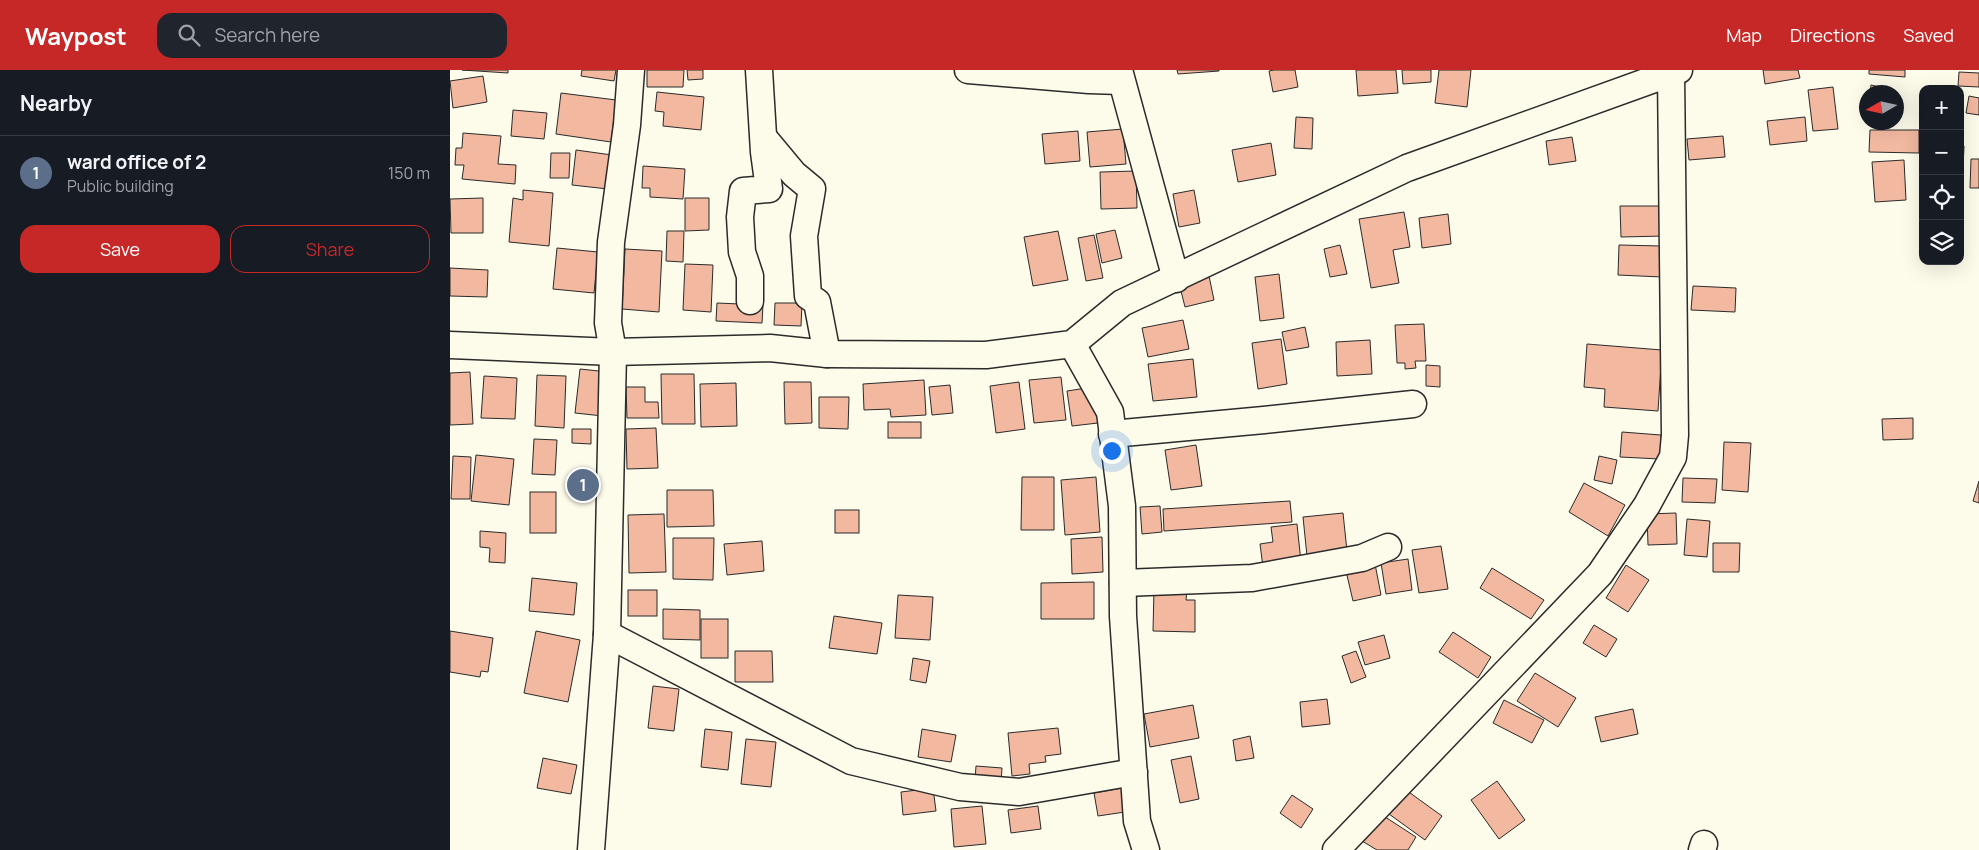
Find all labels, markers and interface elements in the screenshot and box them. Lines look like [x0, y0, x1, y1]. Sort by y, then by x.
search box [157, 13, 507, 58]
text: Waypost [25, 19, 127, 52]
icon: search [175, 21, 203, 49]
text: Search here [215, 22, 320, 48]
text: Map [1726, 23, 1762, 47]
text: Directions [1790, 23, 1875, 47]
text: Saved [1903, 23, 1954, 47]
north arrow [1859, 85, 1904, 130]
map controls [1919, 85, 1964, 265]
button: + [1919, 85, 1964, 130]
text: Nearby [20, 89, 92, 117]
button: − [1919, 130, 1964, 175]
text: ward office of 2 [67, 149, 206, 175]
text: 1 [32, 162, 40, 184]
text: 150 m [388, 162, 430, 184]
text: Public building [67, 175, 174, 197]
button: locate [1919, 175, 1964, 220]
button: layers [1919, 220, 1964, 265]
button: Save [20, 225, 220, 273]
button: Share [230, 225, 430, 273]
your location [1099, 438, 1125, 464]
pin: 1 [567, 466, 599, 504]

